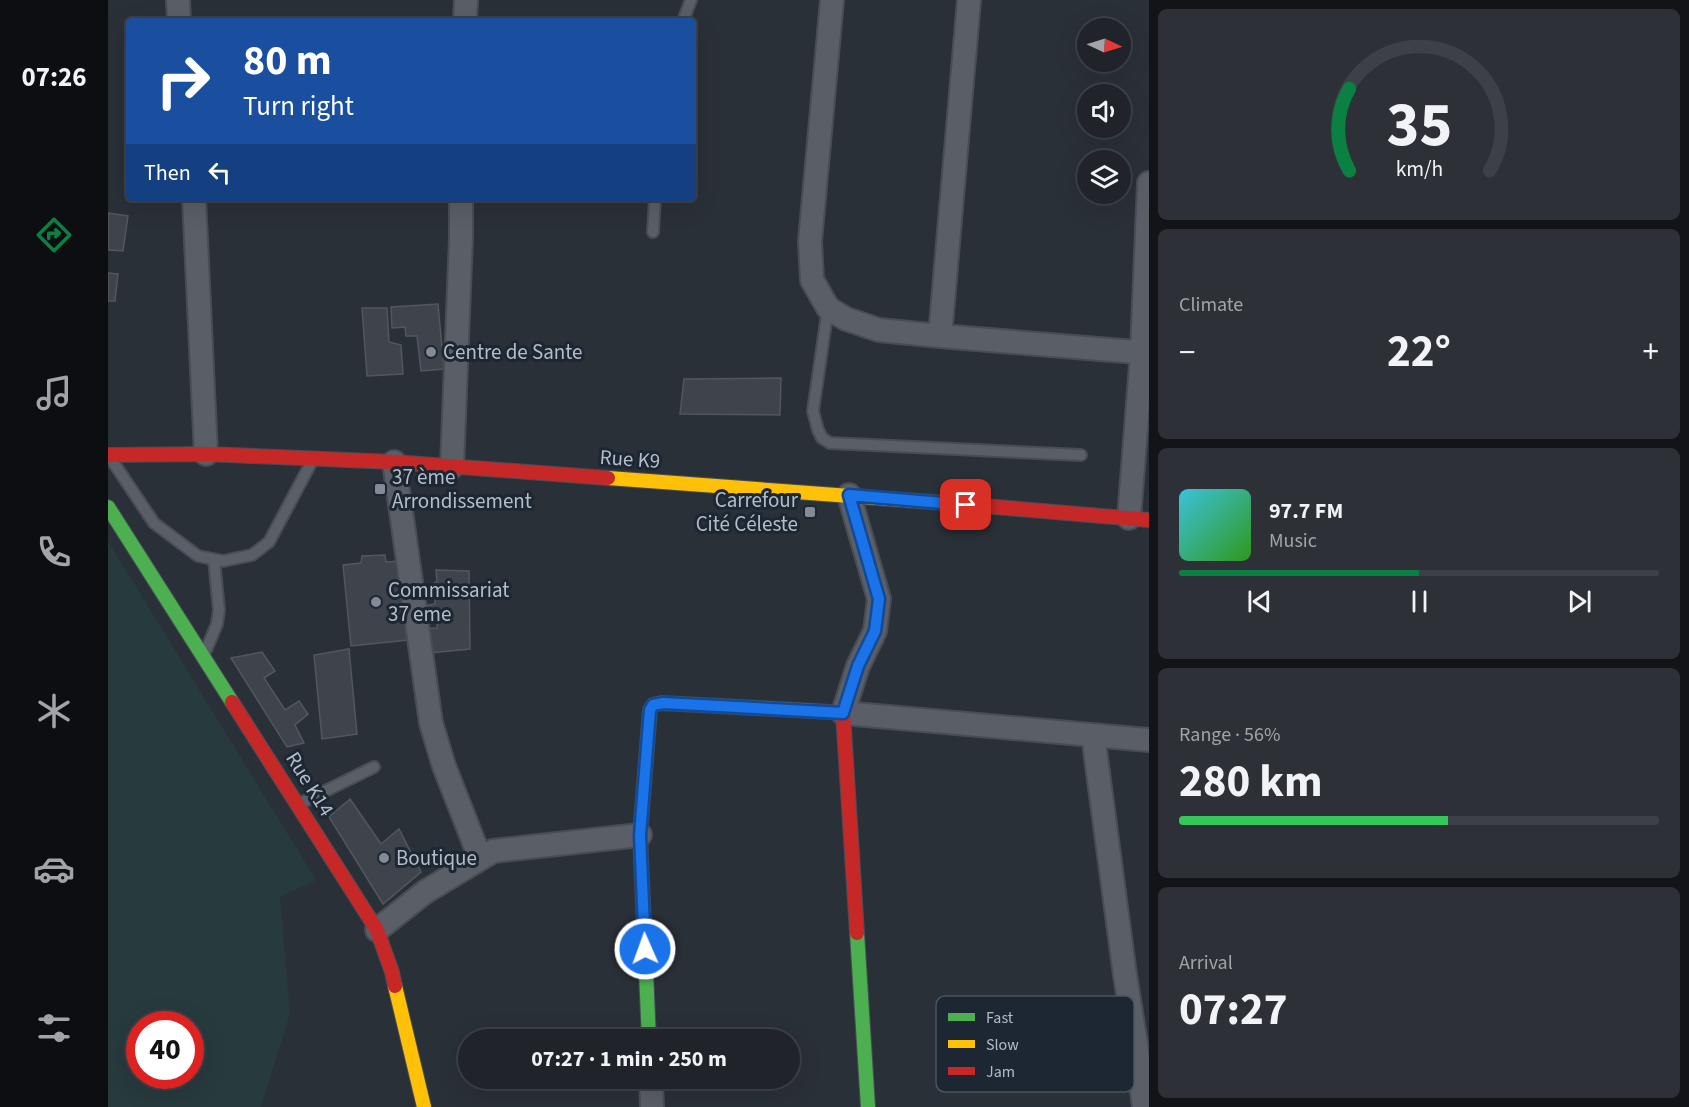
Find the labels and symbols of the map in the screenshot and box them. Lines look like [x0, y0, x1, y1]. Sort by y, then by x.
north arrow [1077, 18, 1131, 72]
place label: Centre de Sante [443, 337, 582, 367]
marker: Centre de Sante [424, 345, 438, 359]
street label: Rue K9 [599, 442, 661, 476]
place label: 37 ème Arrondissement [392, 462, 532, 516]
pin [940, 479, 991, 530]
marker: 37 ème Arrondissement [373, 482, 387, 496]
place label: Carrefour Cité Céleste [696, 485, 799, 539]
marker: Carrefour Cité Céleste [803, 505, 817, 519]
place label: Commissariat 37 eme [388, 575, 509, 629]
marker: Commissariat 37 eme [369, 595, 383, 609]
street label: Rue K14 [278, 746, 342, 822]
place label: Boutique [396, 843, 477, 873]
marker: Boutique [377, 851, 391, 865]
position arrow [613, 917, 677, 981]
legend [936, 996, 1134, 1092]
text: Fast [986, 1007, 1014, 1029]
speed limit sign: 40 [126, 1011, 204, 1089]
text: Slow [986, 1034, 1019, 1056]
text: Jam [986, 1061, 1015, 1083]

